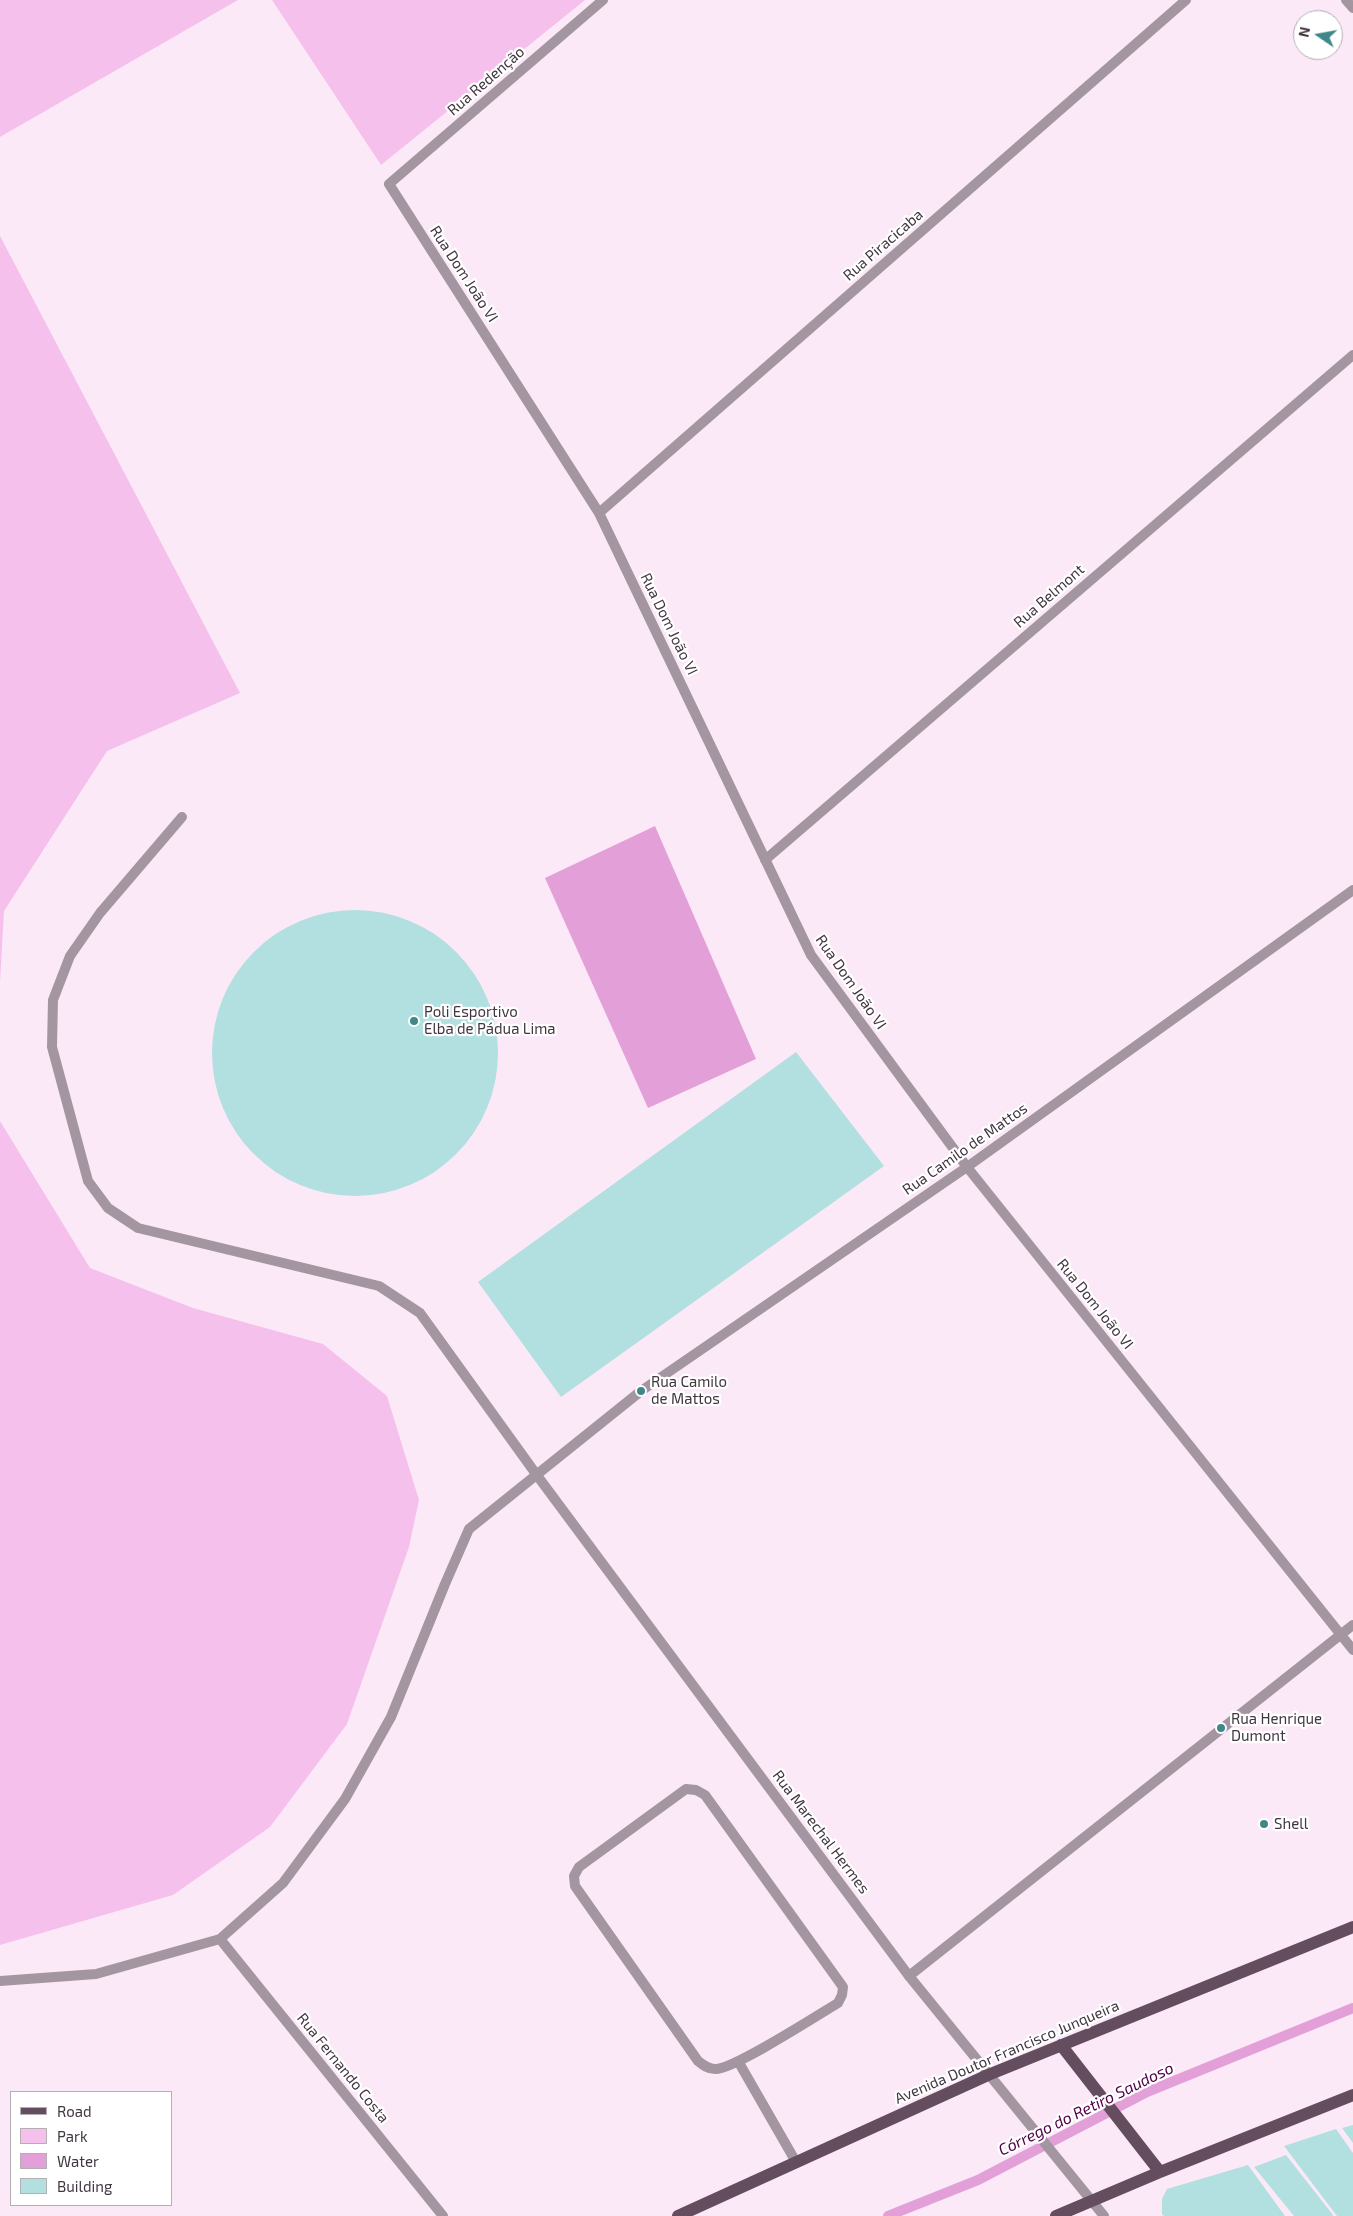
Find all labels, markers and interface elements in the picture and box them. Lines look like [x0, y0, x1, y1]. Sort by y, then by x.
north arrow [1293, 10, 1343, 60]
text: N [1294, 25, 1313, 39]
street label: Rua Redenção [444, 43, 528, 119]
street label: Rua Piracicaba [839, 206, 927, 284]
street label: Rua Dom João VI [426, 222, 502, 326]
street label: Rua Belmont [1010, 561, 1088, 631]
street label: Rua Dom João VI [637, 570, 701, 678]
street label: Rua Dom João VI [812, 931, 890, 1033]
place label: Poli Esportivo Elba de Pádua Lima [424, 1003, 556, 1038]
marker: Poli Esportivo Elba de Pádua Lima [408, 1015, 420, 1027]
street label: Rua Camilo de Mattos [899, 1099, 1031, 1199]
street label: Rua Dom João VI [1053, 1255, 1137, 1353]
place label: Rua Camilo de Mattos [651, 1373, 727, 1408]
marker: Rua Camilo de Mattos [635, 1385, 647, 1397]
place label: Rua Henrique Dumont [1231, 1710, 1322, 1745]
marker: Rua Henrique Dumont [1215, 1722, 1227, 1734]
street label: Rua Marechal Hermes [769, 1767, 873, 1897]
place label: Shell [1274, 1815, 1308, 1833]
marker: Shell [1258, 1818, 1270, 1830]
street label: Avenida Doutor Francisco Junqueira [892, 1996, 1122, 2108]
street label: Rua Fernando Costa [293, 2009, 393, 2127]
water label: Córrego do Retiro Saudoso [995, 2058, 1177, 2160]
legend [10, 2091, 172, 2206]
text: Road [57, 2102, 92, 2120]
text: Park [57, 2127, 88, 2145]
text: Water [57, 2152, 99, 2170]
text: Building [57, 2177, 112, 2195]

